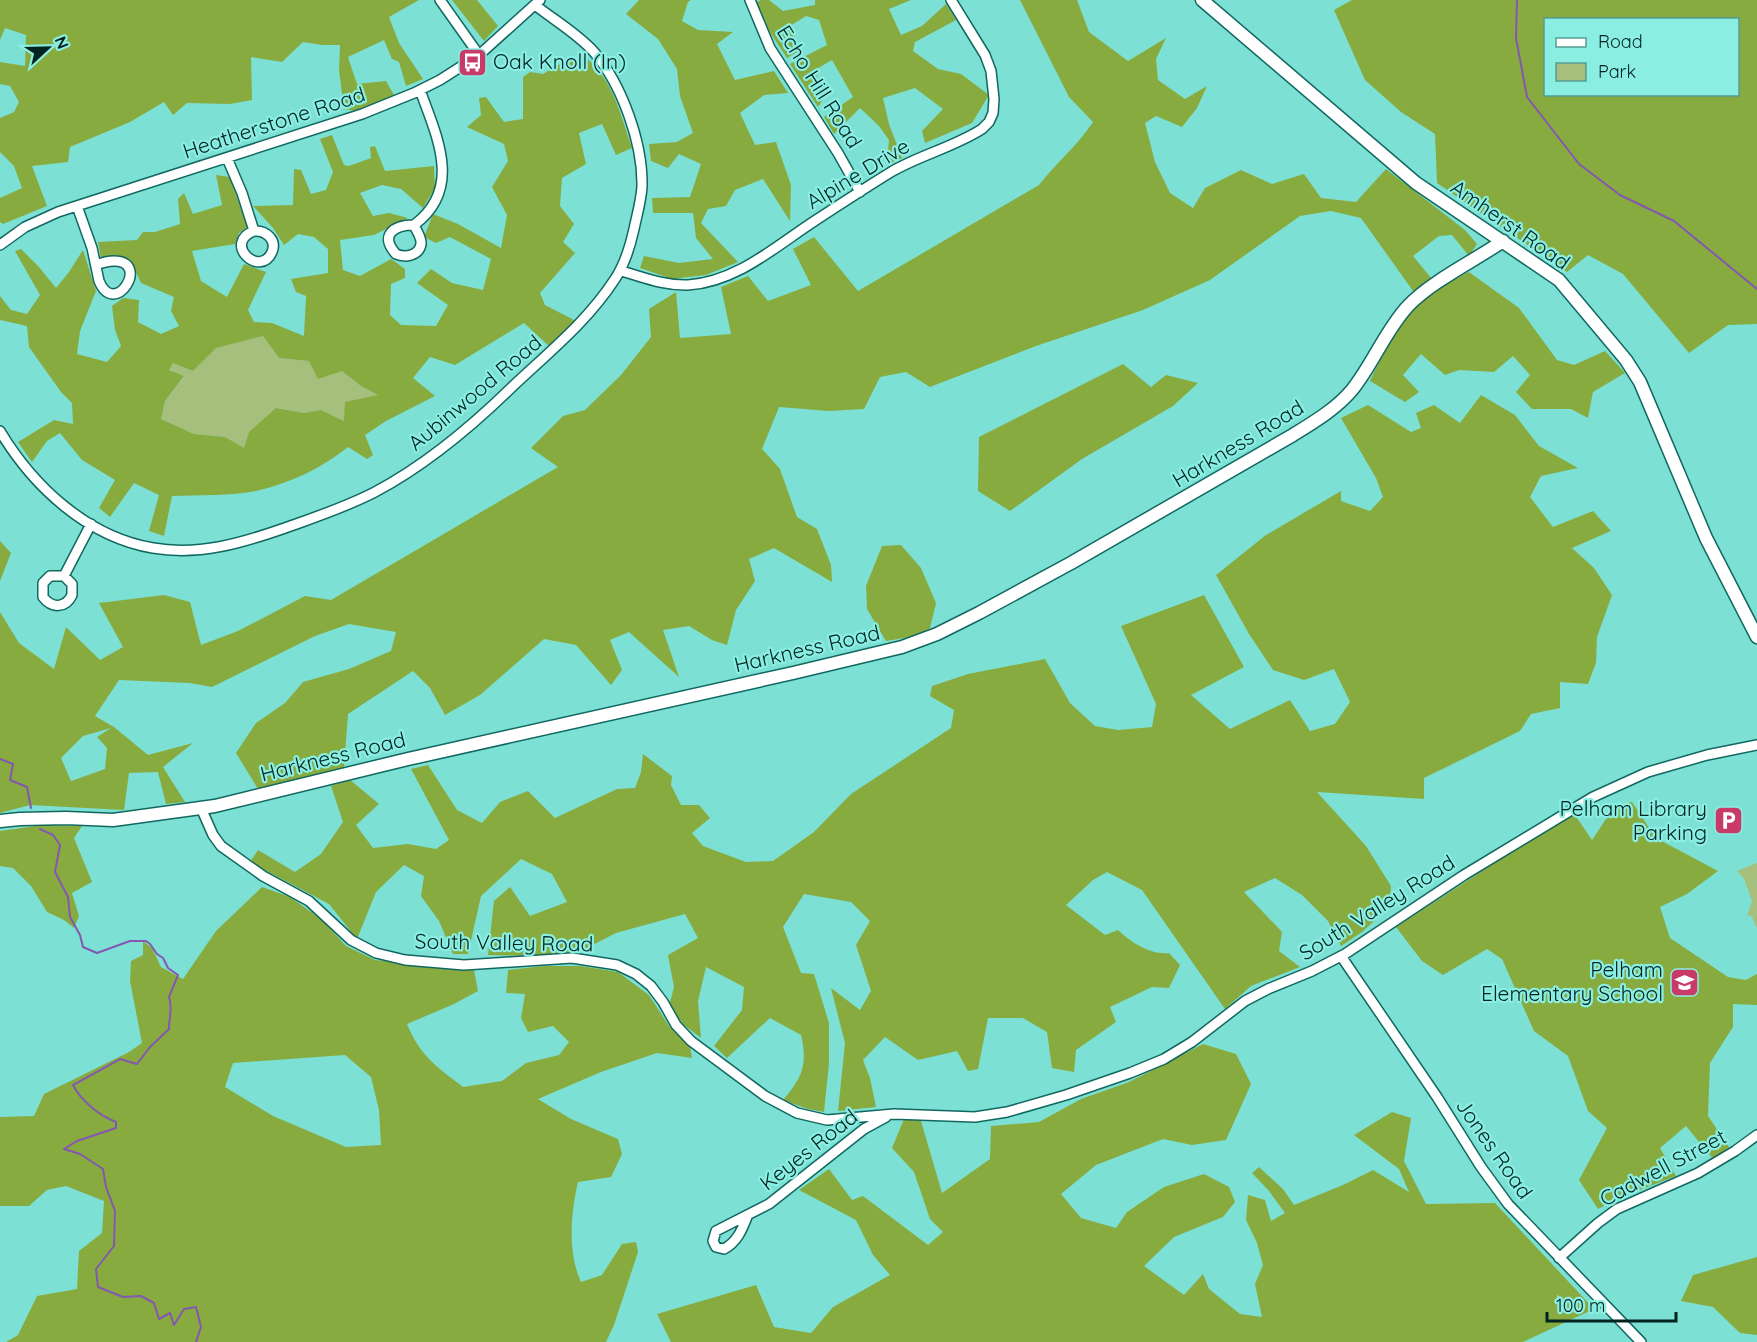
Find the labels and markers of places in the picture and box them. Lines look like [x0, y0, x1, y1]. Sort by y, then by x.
bus stop icon: Oak Knoll (In) [456, 46, 488, 78]
place label: Oak Knoll (In) [493, 48, 626, 74]
place label: Pelham Library Parking [1559, 795, 1707, 845]
parking icon: Pelham Library Parking [1712, 805, 1744, 837]
place label: Pelham Elementary School [1481, 956, 1663, 1006]
school or university icon: Pelham Elementary School [1668, 966, 1700, 998]

